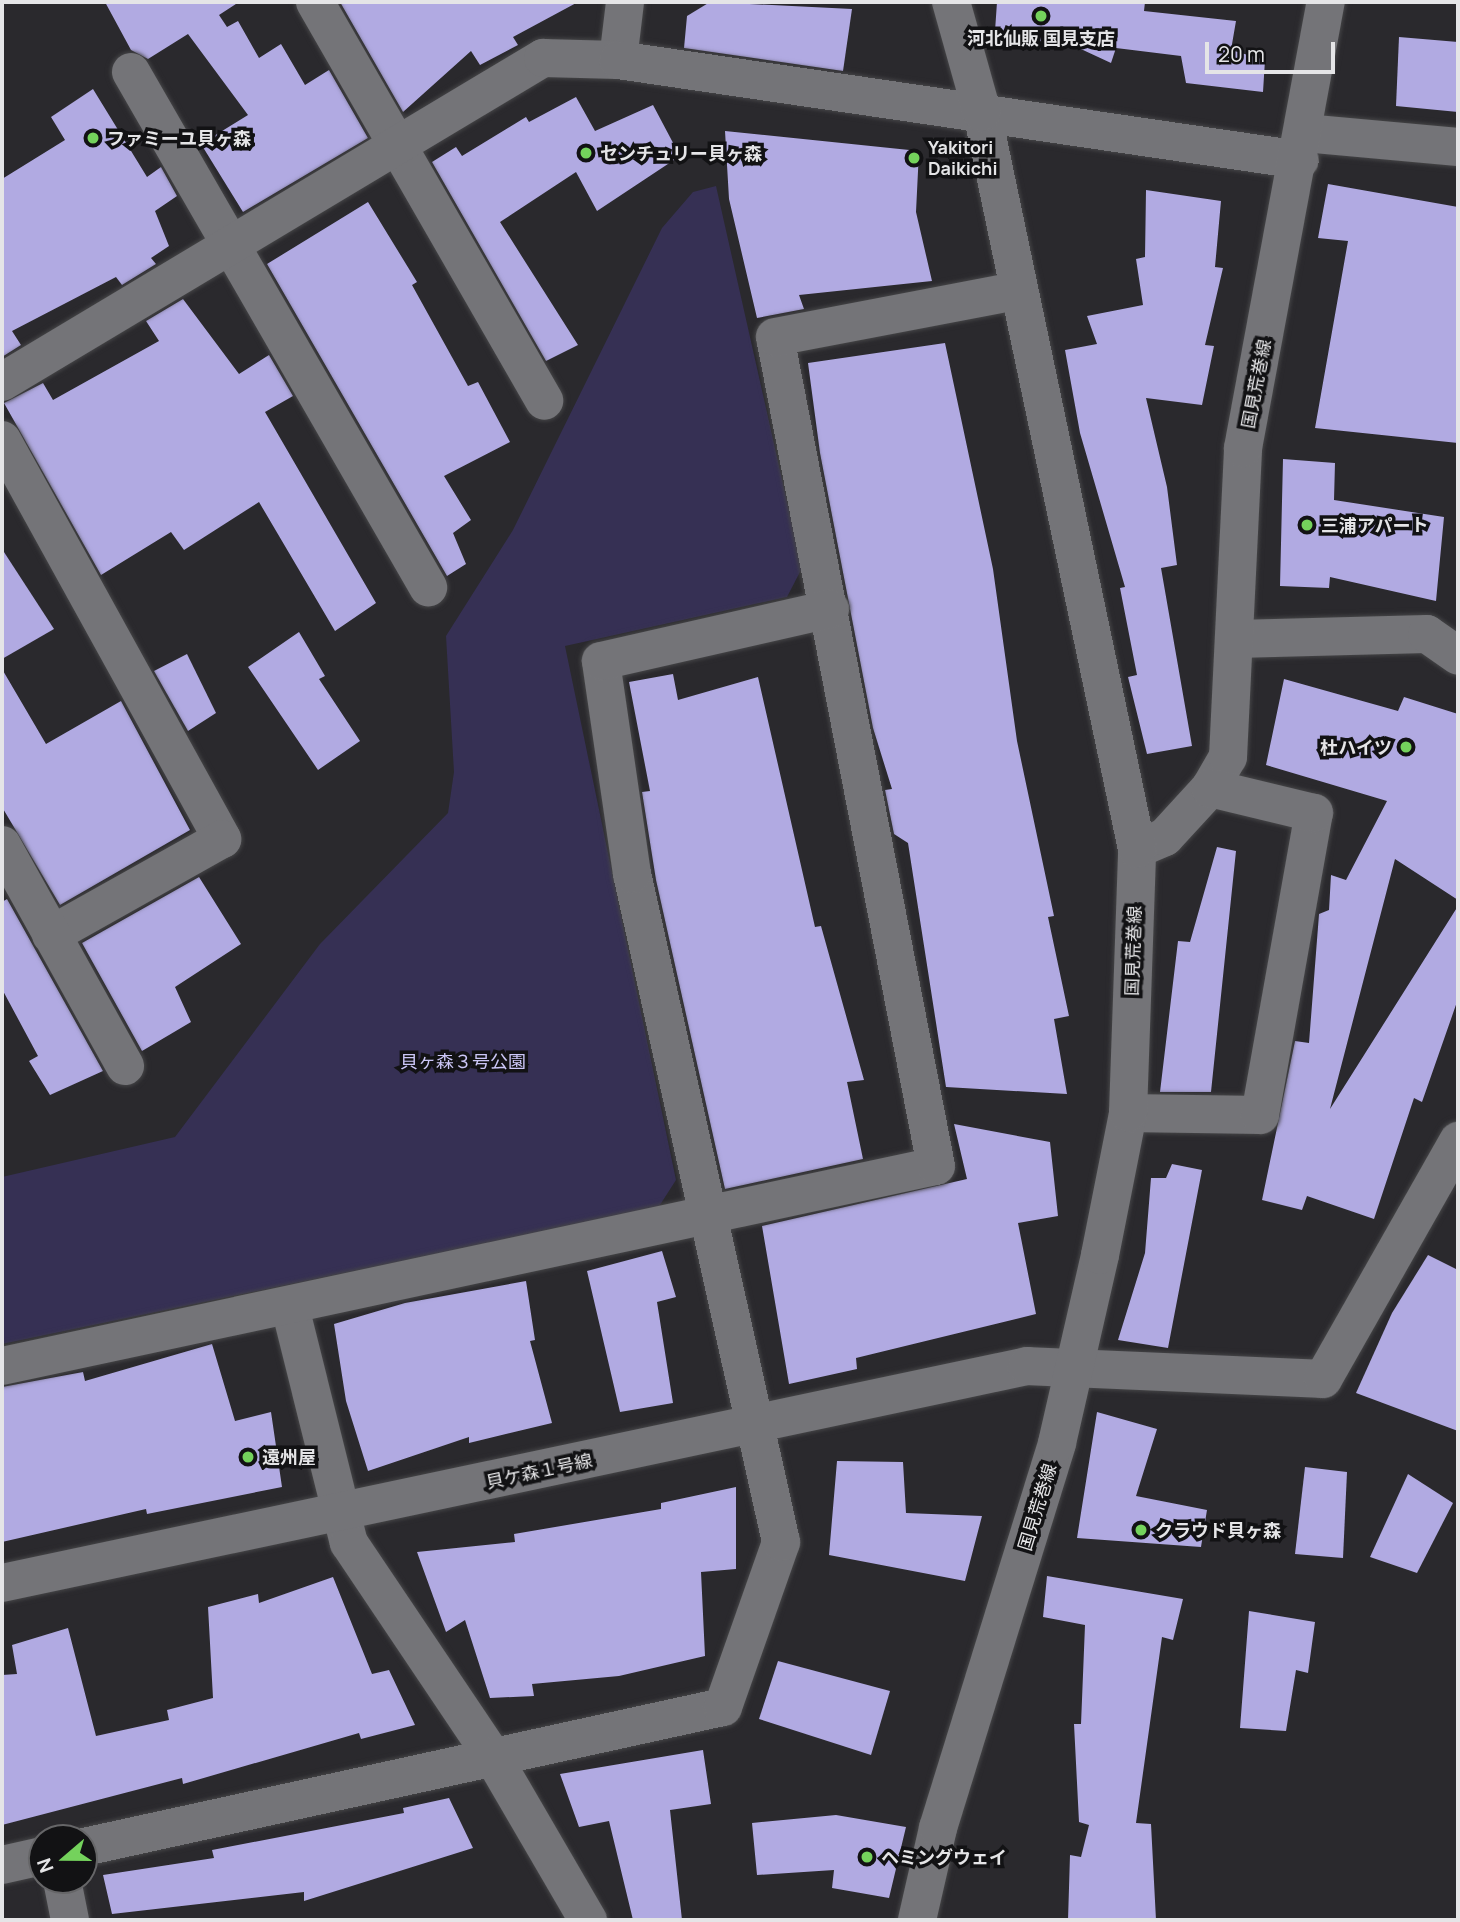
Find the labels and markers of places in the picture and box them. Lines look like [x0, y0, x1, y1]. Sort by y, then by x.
marker: 河北仙販 国見支店 [1033, 8, 1049, 24]
place label: 河北仙販 国見支店 [967, 27, 1115, 49]
place label: ファミーユ貝ヶ森 [107, 127, 251, 149]
marker: ファミーユ貝ヶ森 [85, 130, 101, 146]
place label: Yakitori Daikichi [928, 137, 997, 180]
place label: センチュリー貝ヶ森 [600, 142, 762, 164]
marker: センチュリー貝ヶ森 [578, 145, 594, 161]
marker: Yakitori Daikichi [906, 150, 922, 166]
place label: 三浦アパート [1321, 514, 1429, 536]
marker: 三浦アパート [1299, 517, 1315, 533]
place label: 杜ハイツ [1320, 736, 1392, 758]
marker: 杜ハイツ [1398, 739, 1414, 755]
place label: 遠州屋 [262, 1446, 316, 1468]
marker: 遠州屋 [240, 1449, 256, 1465]
place label: クラウド貝ヶ森 [1155, 1519, 1281, 1541]
marker: クラウド貝ヶ森 [1133, 1522, 1149, 1538]
place label: ヘミングウェイ [881, 1846, 1007, 1868]
marker: ヘミングウェイ [859, 1849, 875, 1865]

